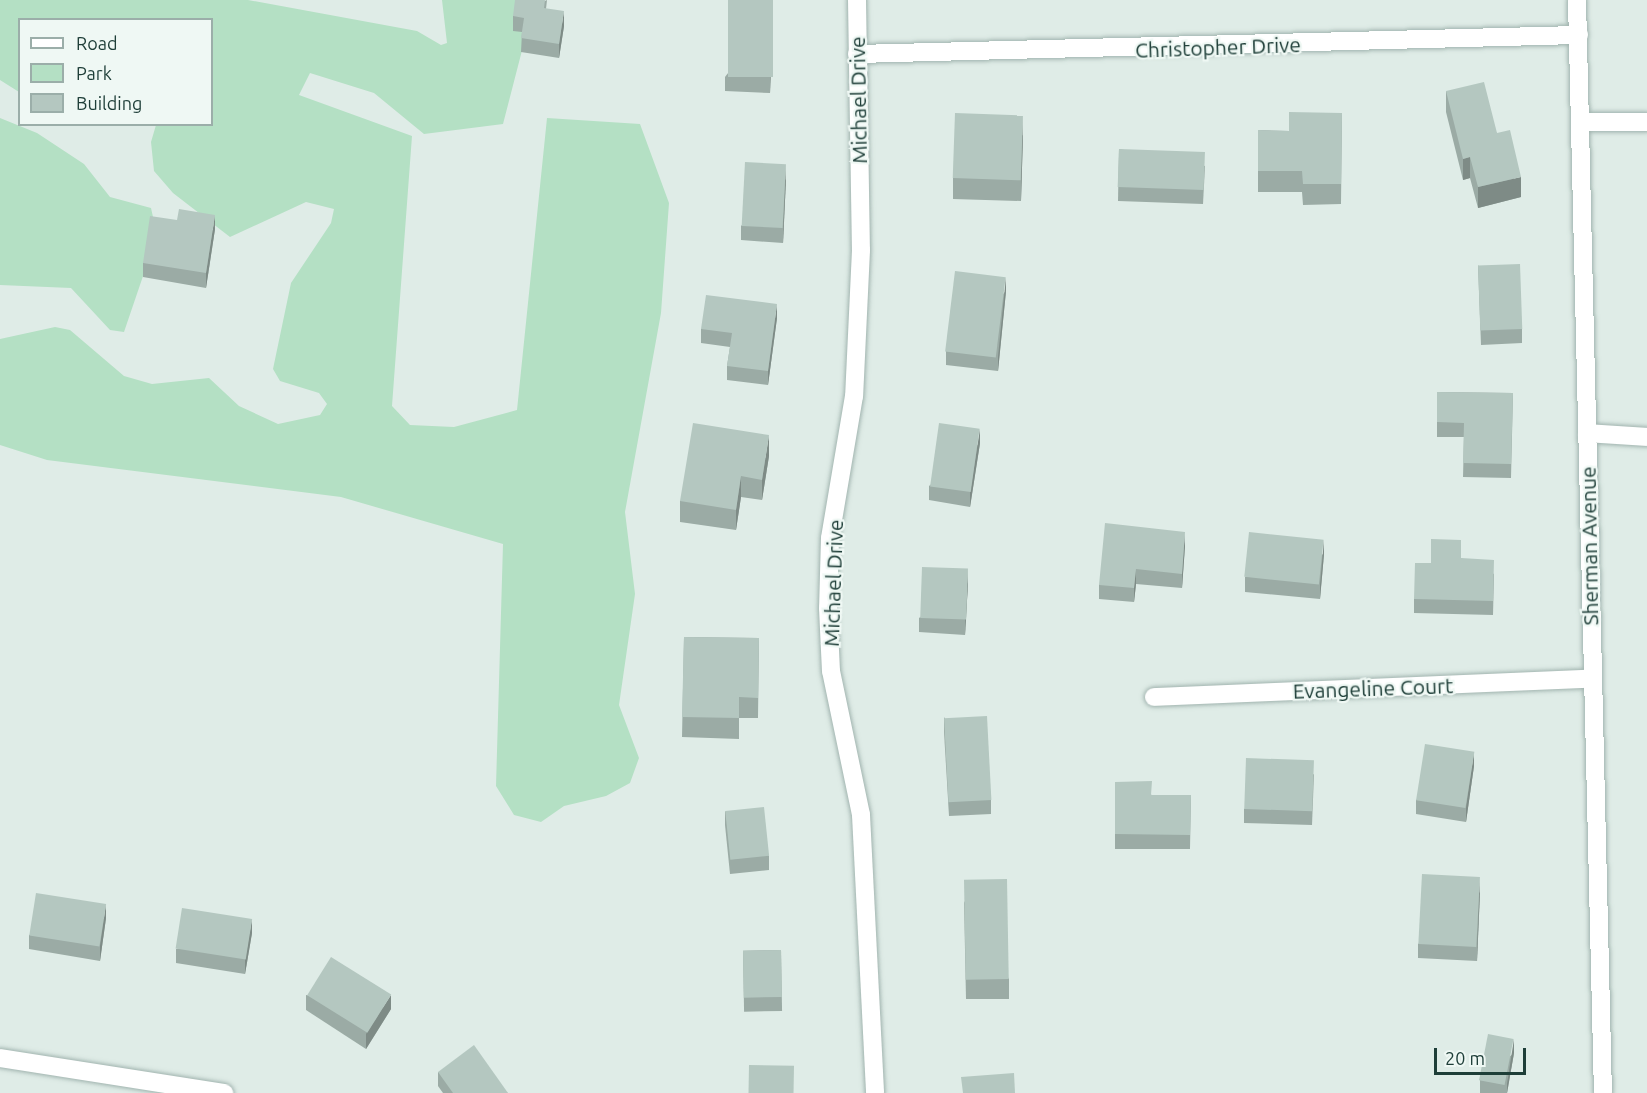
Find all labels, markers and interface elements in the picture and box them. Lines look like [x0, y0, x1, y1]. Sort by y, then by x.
legend [18, 18, 213, 126]
street label: Christopher Drive [1135, 32, 1301, 62]
text: Road [76, 33, 118, 53]
street label: Michael Drive [844, 36, 872, 164]
text: Park [76, 63, 112, 83]
text: Building [76, 93, 142, 113]
street label: Sherman Avenue [1575, 466, 1603, 626]
street label: Michael Drive [818, 519, 848, 647]
street label: Evangeline Court [1292, 673, 1454, 703]
scale bar [1437, 1036, 1528, 1074]
text: 20 m [1445, 1048, 1485, 1068]

